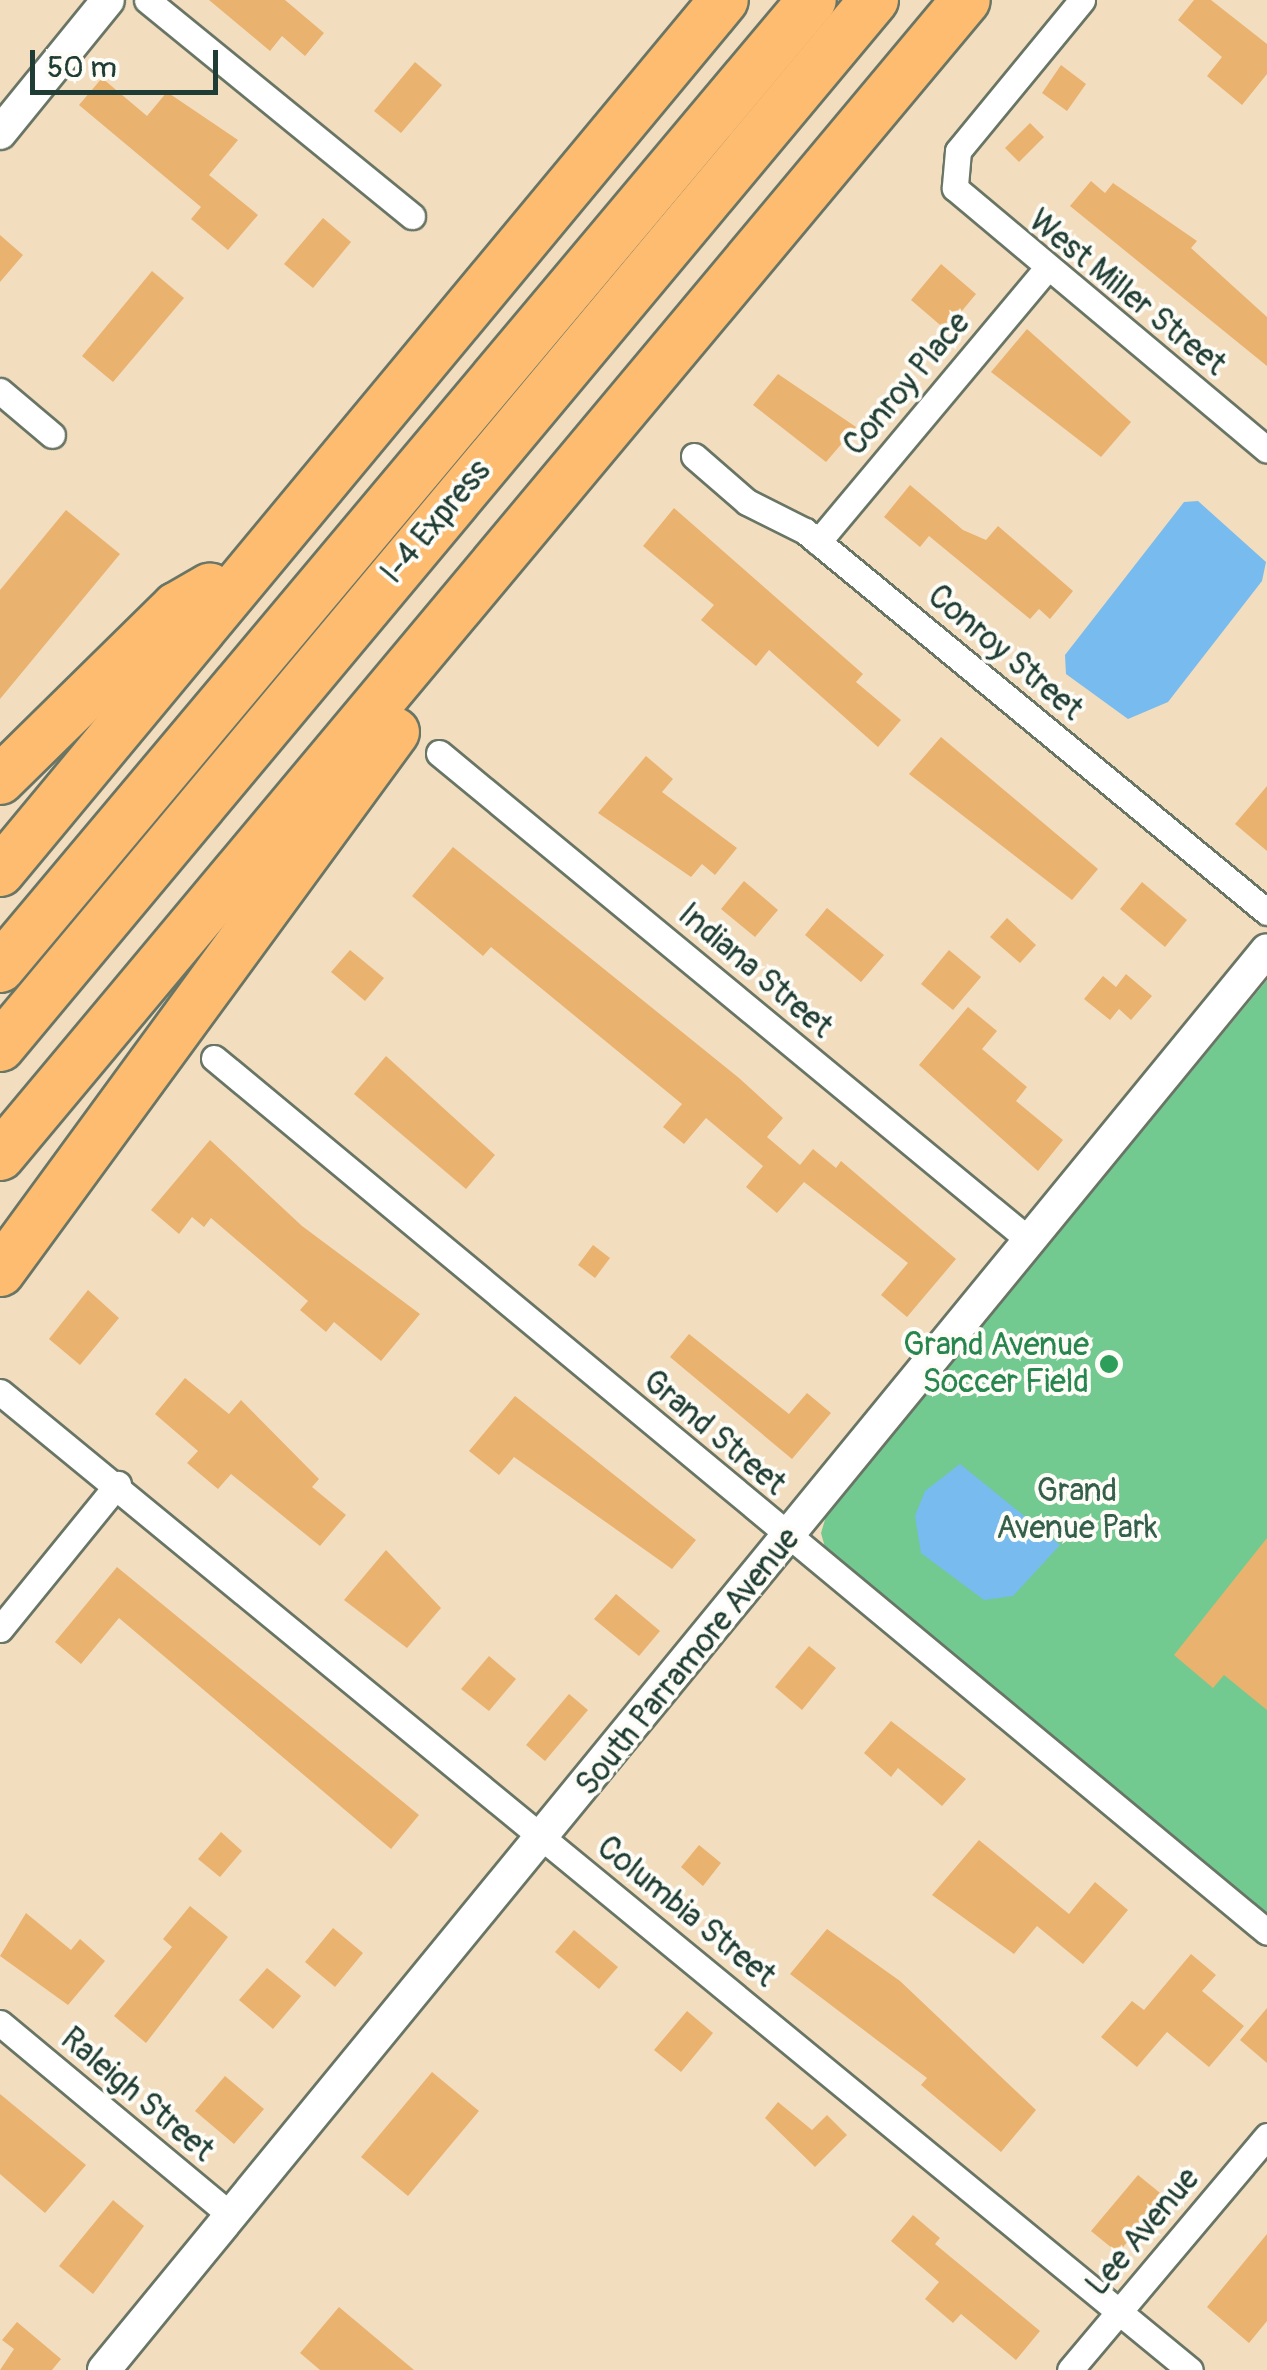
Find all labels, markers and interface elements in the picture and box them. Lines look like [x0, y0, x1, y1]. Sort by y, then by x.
scale bar [35, 30, 222, 92]
text: 50 m [47, 49, 117, 86]
street label: West Miller Street [1021, 202, 1233, 384]
street label: Conroy Place [836, 304, 978, 464]
street label: I-4 Express [373, 452, 499, 592]
street label: Conroy Street [920, 577, 1090, 729]
street label: Indiana Street [670, 895, 840, 1047]
place label: Grand Avenue Soccer Field [903, 1327, 1089, 1402]
marker: Grand Avenue Soccer Field [1098, 1353, 1120, 1375]
street label: Grand Street [635, 1362, 793, 1504]
park label: Grand Avenue Park [996, 1473, 1158, 1548]
street label: South Parramore Avenue [568, 1520, 808, 1804]
street label: Columbia Street [589, 1828, 783, 1996]
street label: Raleigh Street [53, 2020, 221, 2170]
street label: Lee Avenue [1079, 2160, 1207, 2304]

